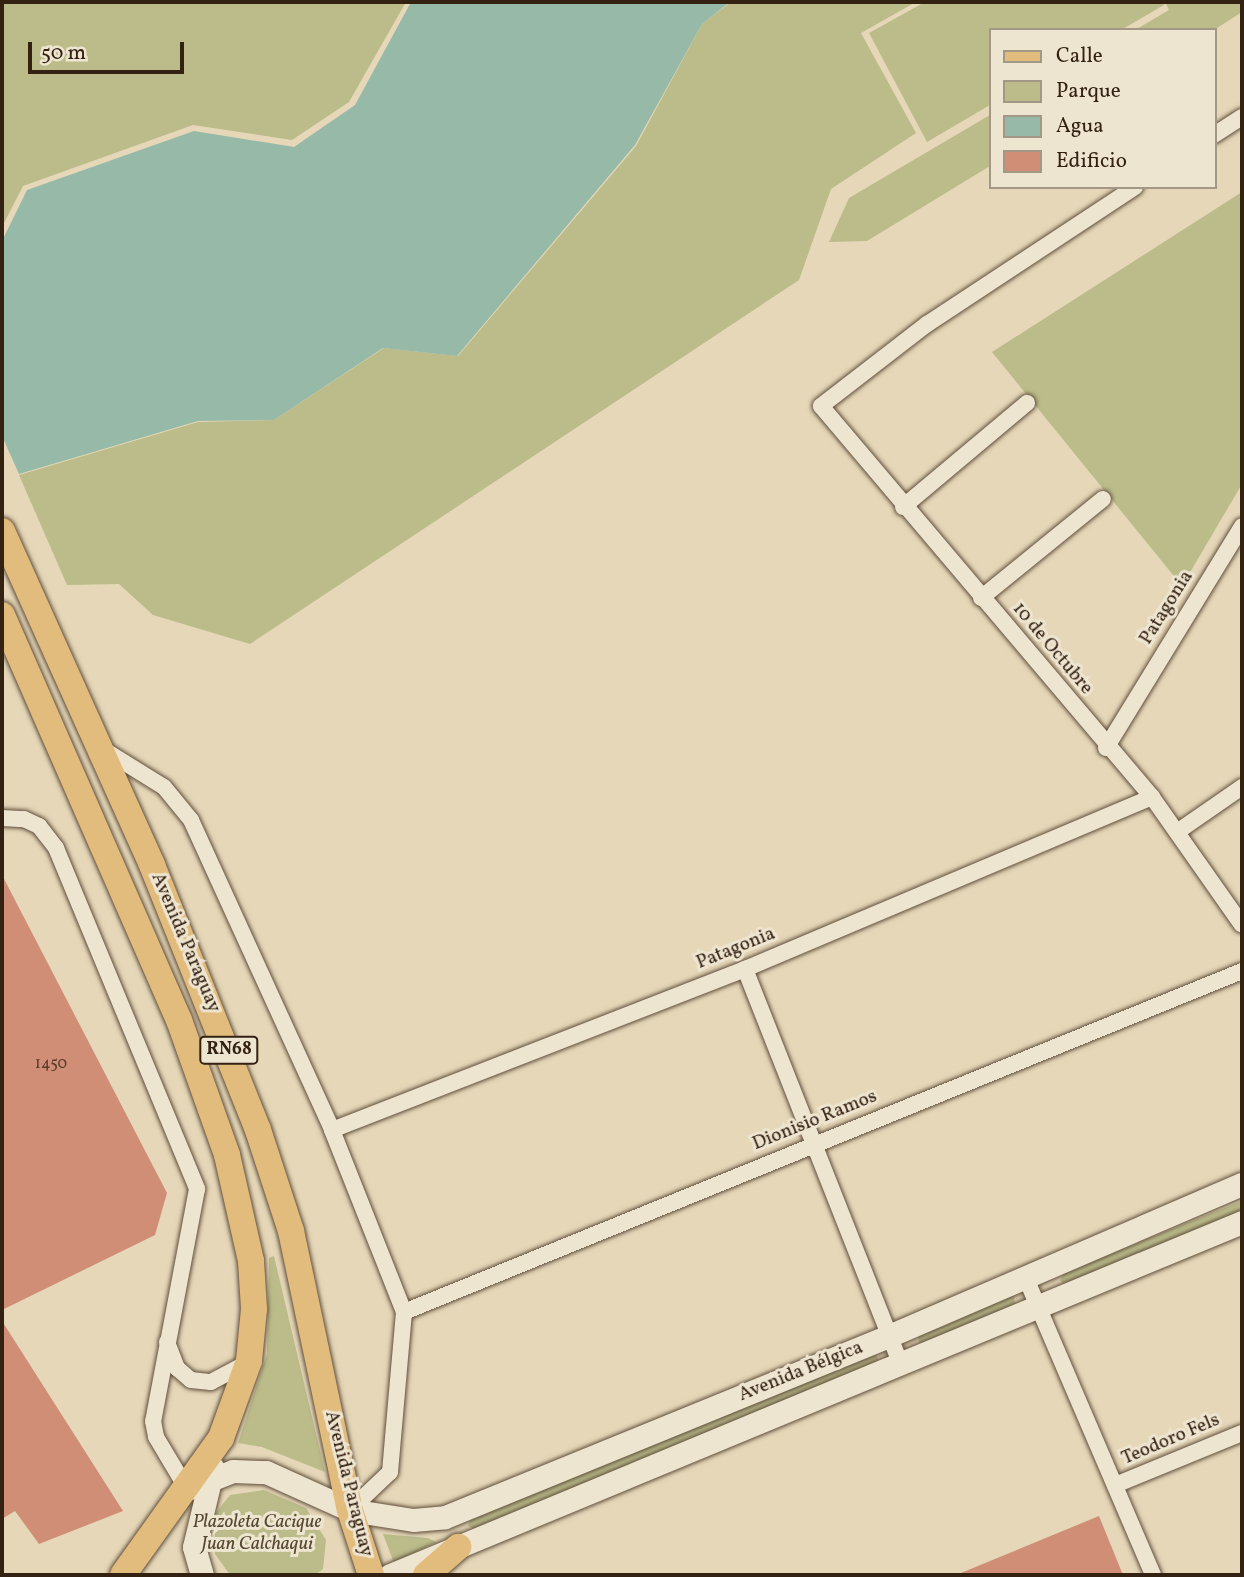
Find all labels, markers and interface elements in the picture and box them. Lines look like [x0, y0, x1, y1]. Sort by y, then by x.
scale bar [32, 28, 187, 72]
legend [988, 28, 1216, 189]
text: 50 m [41, 39, 86, 68]
text: Calle [1056, 42, 1103, 71]
text: Parque [1056, 77, 1121, 106]
text: Agua [1056, 112, 1104, 141]
text: Edificio [1056, 147, 1127, 176]
street label: Patagonia [1135, 567, 1199, 649]
street label: 10 de Octubre [1007, 598, 1097, 700]
street label: Avenida Paraguay [145, 870, 225, 1016]
street label: Patagonia [693, 923, 779, 975]
road number: RN68 [199, 1036, 259, 1064]
house number: 1450 [35, 1054, 67, 1074]
street label: Dionisio Ramos [750, 1086, 880, 1156]
street label: Avenida Bélgica [736, 1337, 866, 1407]
street label: Avenida Paraguay [319, 1409, 377, 1559]
street label: Teodoro Fels [1119, 1409, 1223, 1471]
park label: Plazoleta Cacique Juan Calchaqui [193, 1512, 321, 1556]

